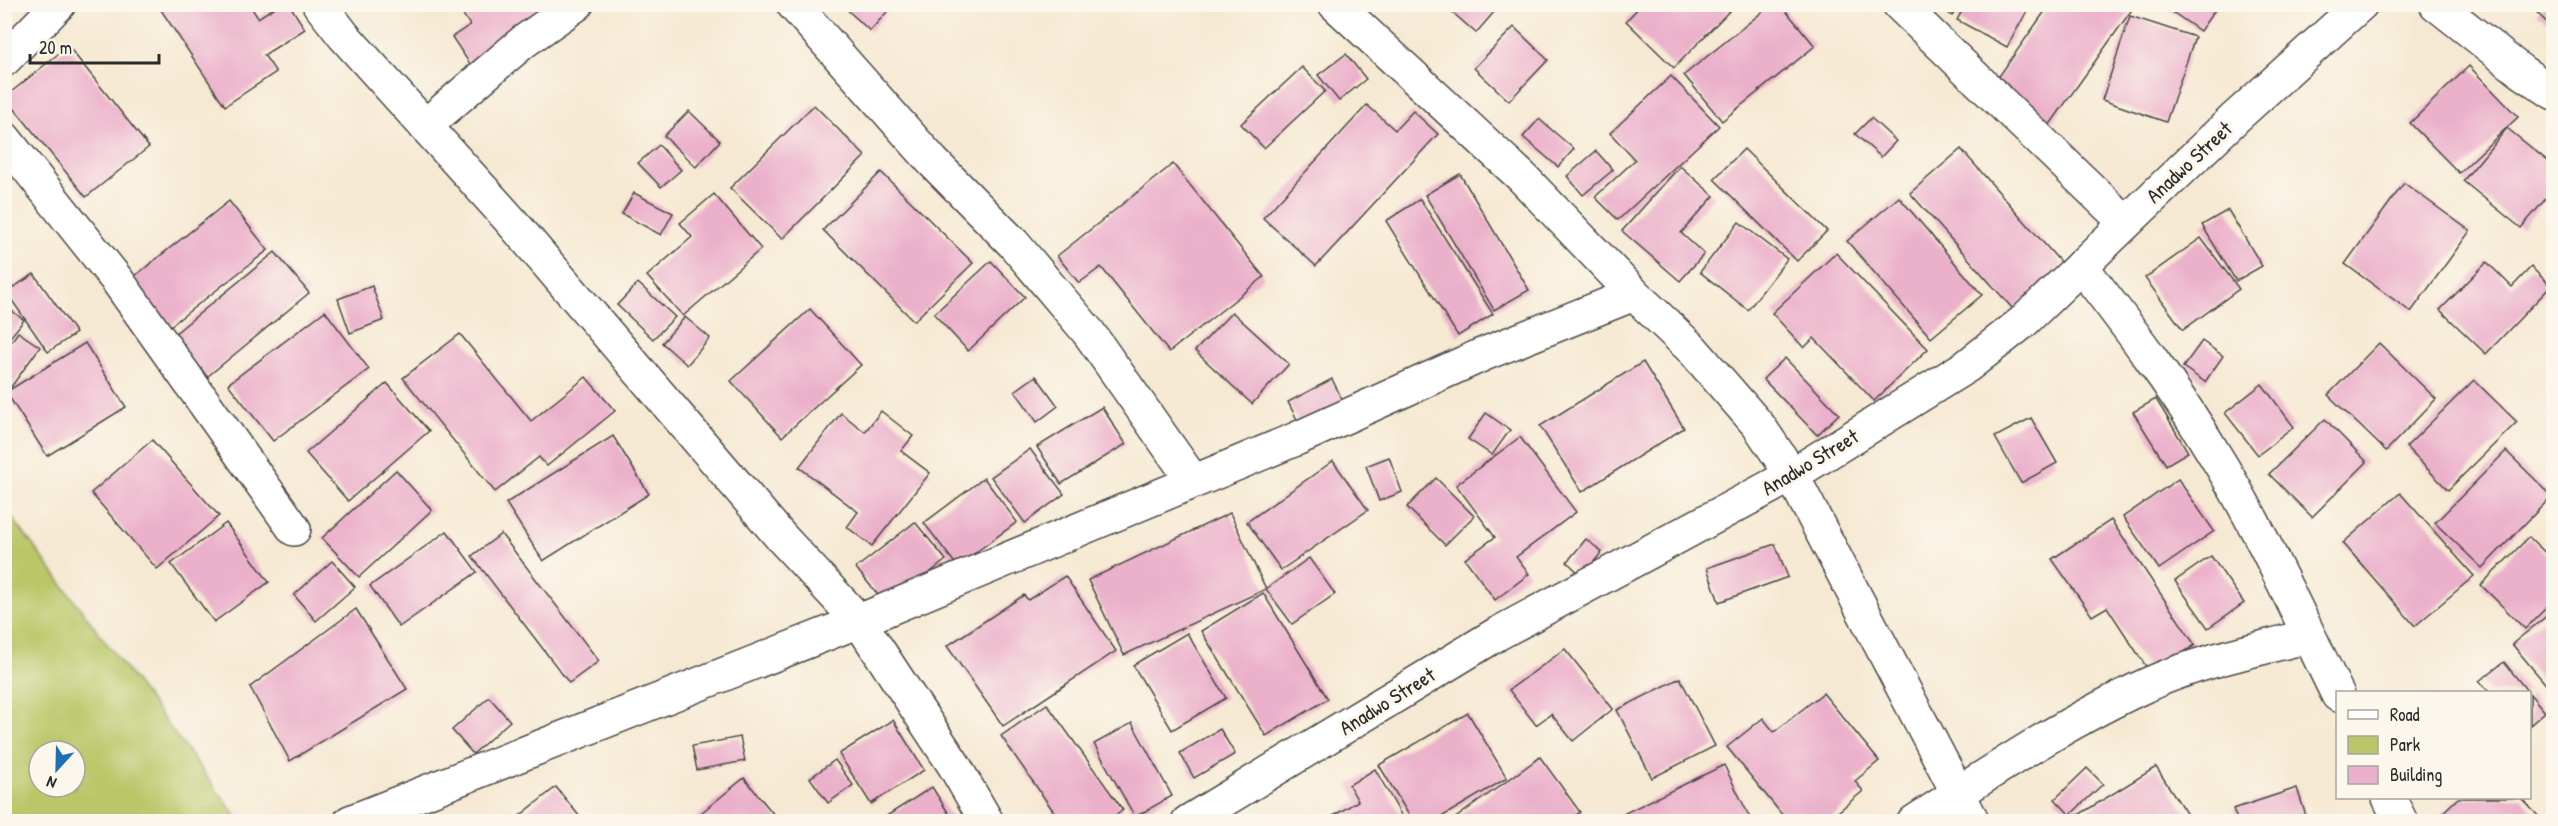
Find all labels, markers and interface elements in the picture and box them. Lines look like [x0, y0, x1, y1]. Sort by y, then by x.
scale bar [30, 27, 159, 65]
text: 20 m [39, 35, 72, 60]
street label: Anadwo Street [2140, 114, 2239, 209]
street label: Anadwo Street [1756, 421, 1864, 502]
street label: Anadwo Street [1333, 660, 1441, 742]
legend [2336, 691, 2531, 799]
text: Road [2390, 702, 2420, 727]
text: Park [2390, 732, 2421, 757]
north arrow [27, 739, 87, 799]
text: Building [2390, 762, 2442, 787]
text: N [43, 771, 59, 795]

